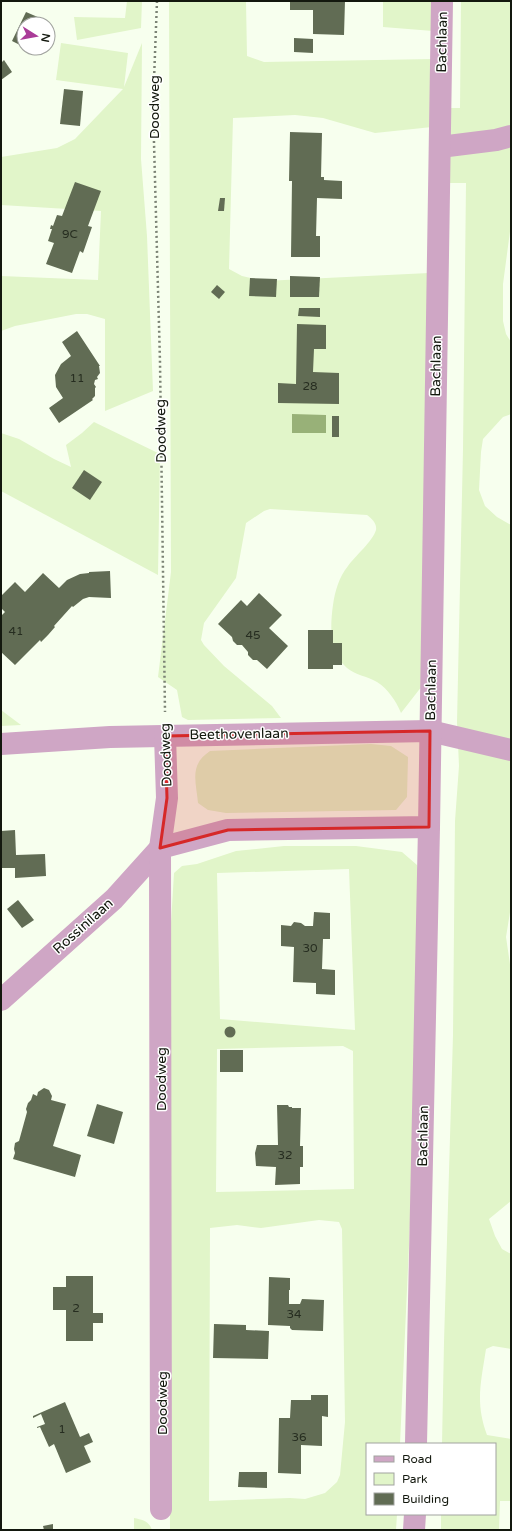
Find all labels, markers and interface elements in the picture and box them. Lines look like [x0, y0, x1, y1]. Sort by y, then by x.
street label: Bachlaan [433, 11, 451, 73]
north arrow [16, 16, 56, 56]
text: N [38, 32, 53, 43]
street label: Doodweg [146, 75, 163, 139]
house number: 9C [62, 227, 78, 241]
street label: Bachlaan [427, 335, 445, 397]
house number: 11 [69, 371, 85, 385]
house number: 28 [302, 379, 318, 393]
street label: Doodweg [152, 399, 170, 463]
house number: 41 [8, 624, 24, 638]
house number: 45 [245, 628, 261, 642]
street label: Bachlaan [422, 659, 440, 721]
street label: Doodweg [156, 723, 176, 787]
street label: Beethovenlaan [189, 725, 289, 743]
street label: Rossinilaan [49, 895, 117, 957]
house number: 30 [302, 941, 318, 955]
street label: Doodweg [153, 1047, 170, 1111]
street label: Bachlaan [414, 1105, 432, 1167]
house number: 32 [277, 1148, 293, 1162]
house number: 2 [72, 1301, 80, 1315]
house number: 34 [286, 1307, 302, 1321]
street label: Doodweg [154, 1371, 171, 1435]
house number: 1 [58, 1422, 66, 1436]
house number: 36 [291, 1430, 307, 1444]
legend [366, 1443, 496, 1515]
text: Road [402, 1452, 432, 1466]
text: Park [402, 1472, 428, 1486]
text: Building [402, 1492, 449, 1506]

